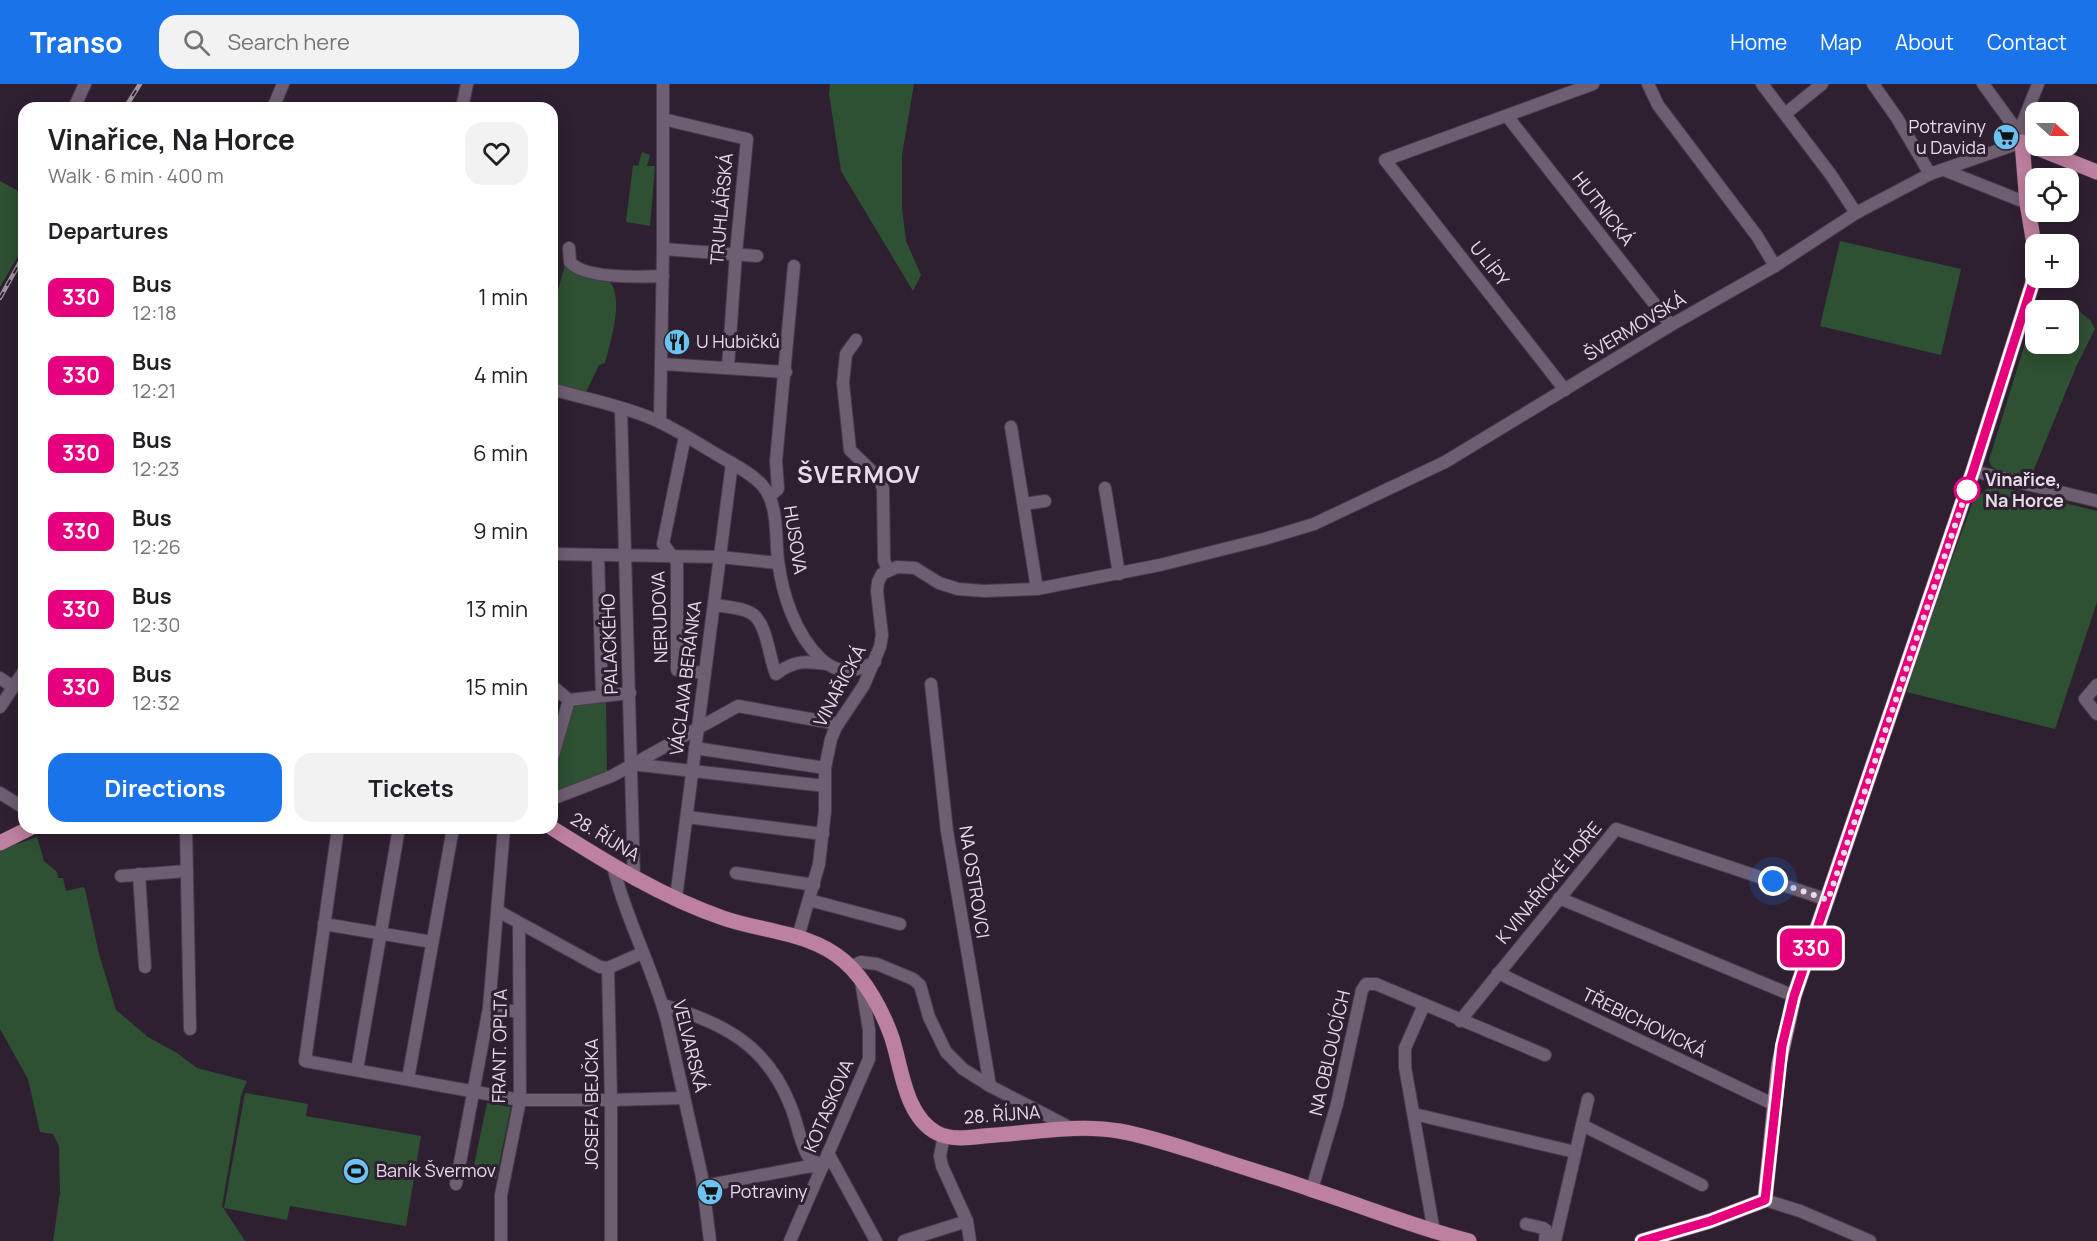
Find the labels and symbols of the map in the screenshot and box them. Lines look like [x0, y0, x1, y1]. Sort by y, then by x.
north arrow [2025, 102, 2079, 156]
place label: Potraviny u Davida [1908, 114, 1986, 159]
supermarket icon: Potraviny u Davida [1991, 122, 2021, 152]
street label: TRUHLÁŘSKÁ [704, 151, 738, 266]
street label: HUTNICKÁ [1567, 167, 1640, 251]
street label: U LÍPY [1465, 236, 1515, 291]
street label: ŠVERMOVSKÁ [1579, 286, 1690, 366]
restaurant icon: U Hubičků [662, 327, 692, 357]
place label: U Hubičků [696, 329, 780, 353]
district label: ŠVERMOV [797, 457, 921, 490]
place label: Vinařice, Na Horce [1985, 467, 2064, 512]
marker: Vinařice, Na Horce [1954, 477, 1980, 503]
street label: HUSOVA [779, 504, 813, 576]
street label: NERUDOVA [645, 570, 673, 664]
street label: PALACKÉHO [595, 593, 623, 695]
street label: VÁCLAVA BERÁNKA [664, 598, 706, 757]
street label: VINAŘICKÁ [808, 640, 871, 731]
street label: 28. ŘÍJNA [567, 806, 645, 866]
street label: K VINAŘICKÉ HOŘE [1490, 816, 1606, 949]
street label: NA OSTROVCI [954, 824, 996, 940]
your location [1758, 866, 1788, 896]
line badge: 330 [1776, 928, 1846, 968]
street label: TŘEBICHOVICKÁ [1578, 982, 1711, 1063]
street label: FRANT. OPLTA [486, 988, 512, 1103]
street label: NA OBLOUCÍCH [1303, 988, 1355, 1118]
street label: VELVARSKÁ [668, 997, 714, 1095]
street label: JOSEFA BEJČKA [579, 1038, 603, 1170]
street label: KOTASKOVA [798, 1055, 859, 1156]
street label: 28. ŘÍJNA [963, 1099, 1042, 1129]
sports icon: Baník Švermov [341, 1156, 371, 1186]
place label: Baník Švermov [376, 1158, 496, 1182]
supermarket icon: Potraviny [695, 1177, 725, 1207]
place label: Potraviny [730, 1179, 808, 1203]

